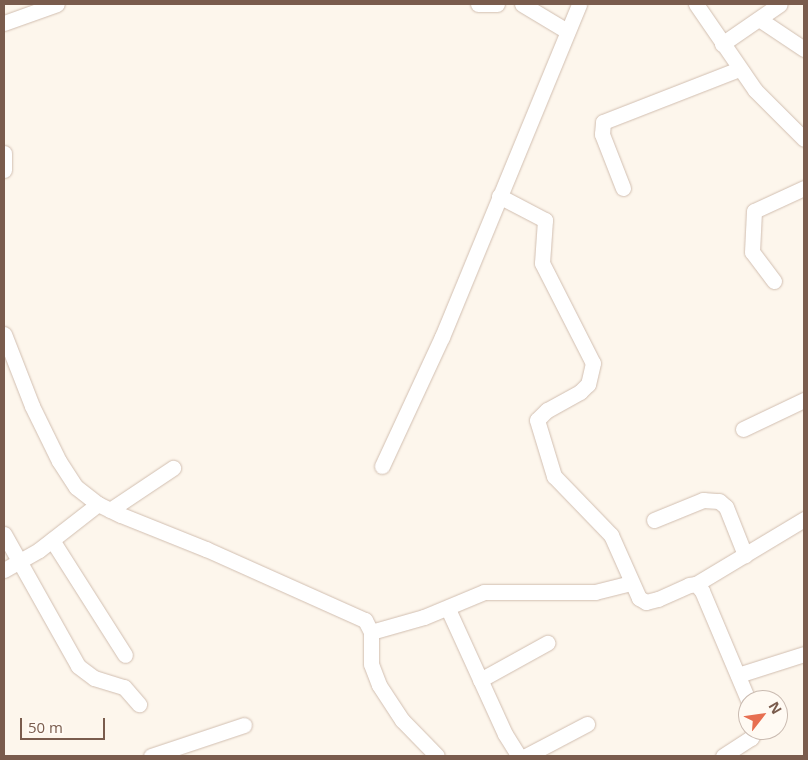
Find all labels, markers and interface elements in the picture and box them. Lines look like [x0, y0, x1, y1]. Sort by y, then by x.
north arrow [738, 690, 788, 740]
text: N [764, 698, 787, 717]
scale bar [22, 708, 108, 740]
text: 50 m [28, 717, 63, 737]

